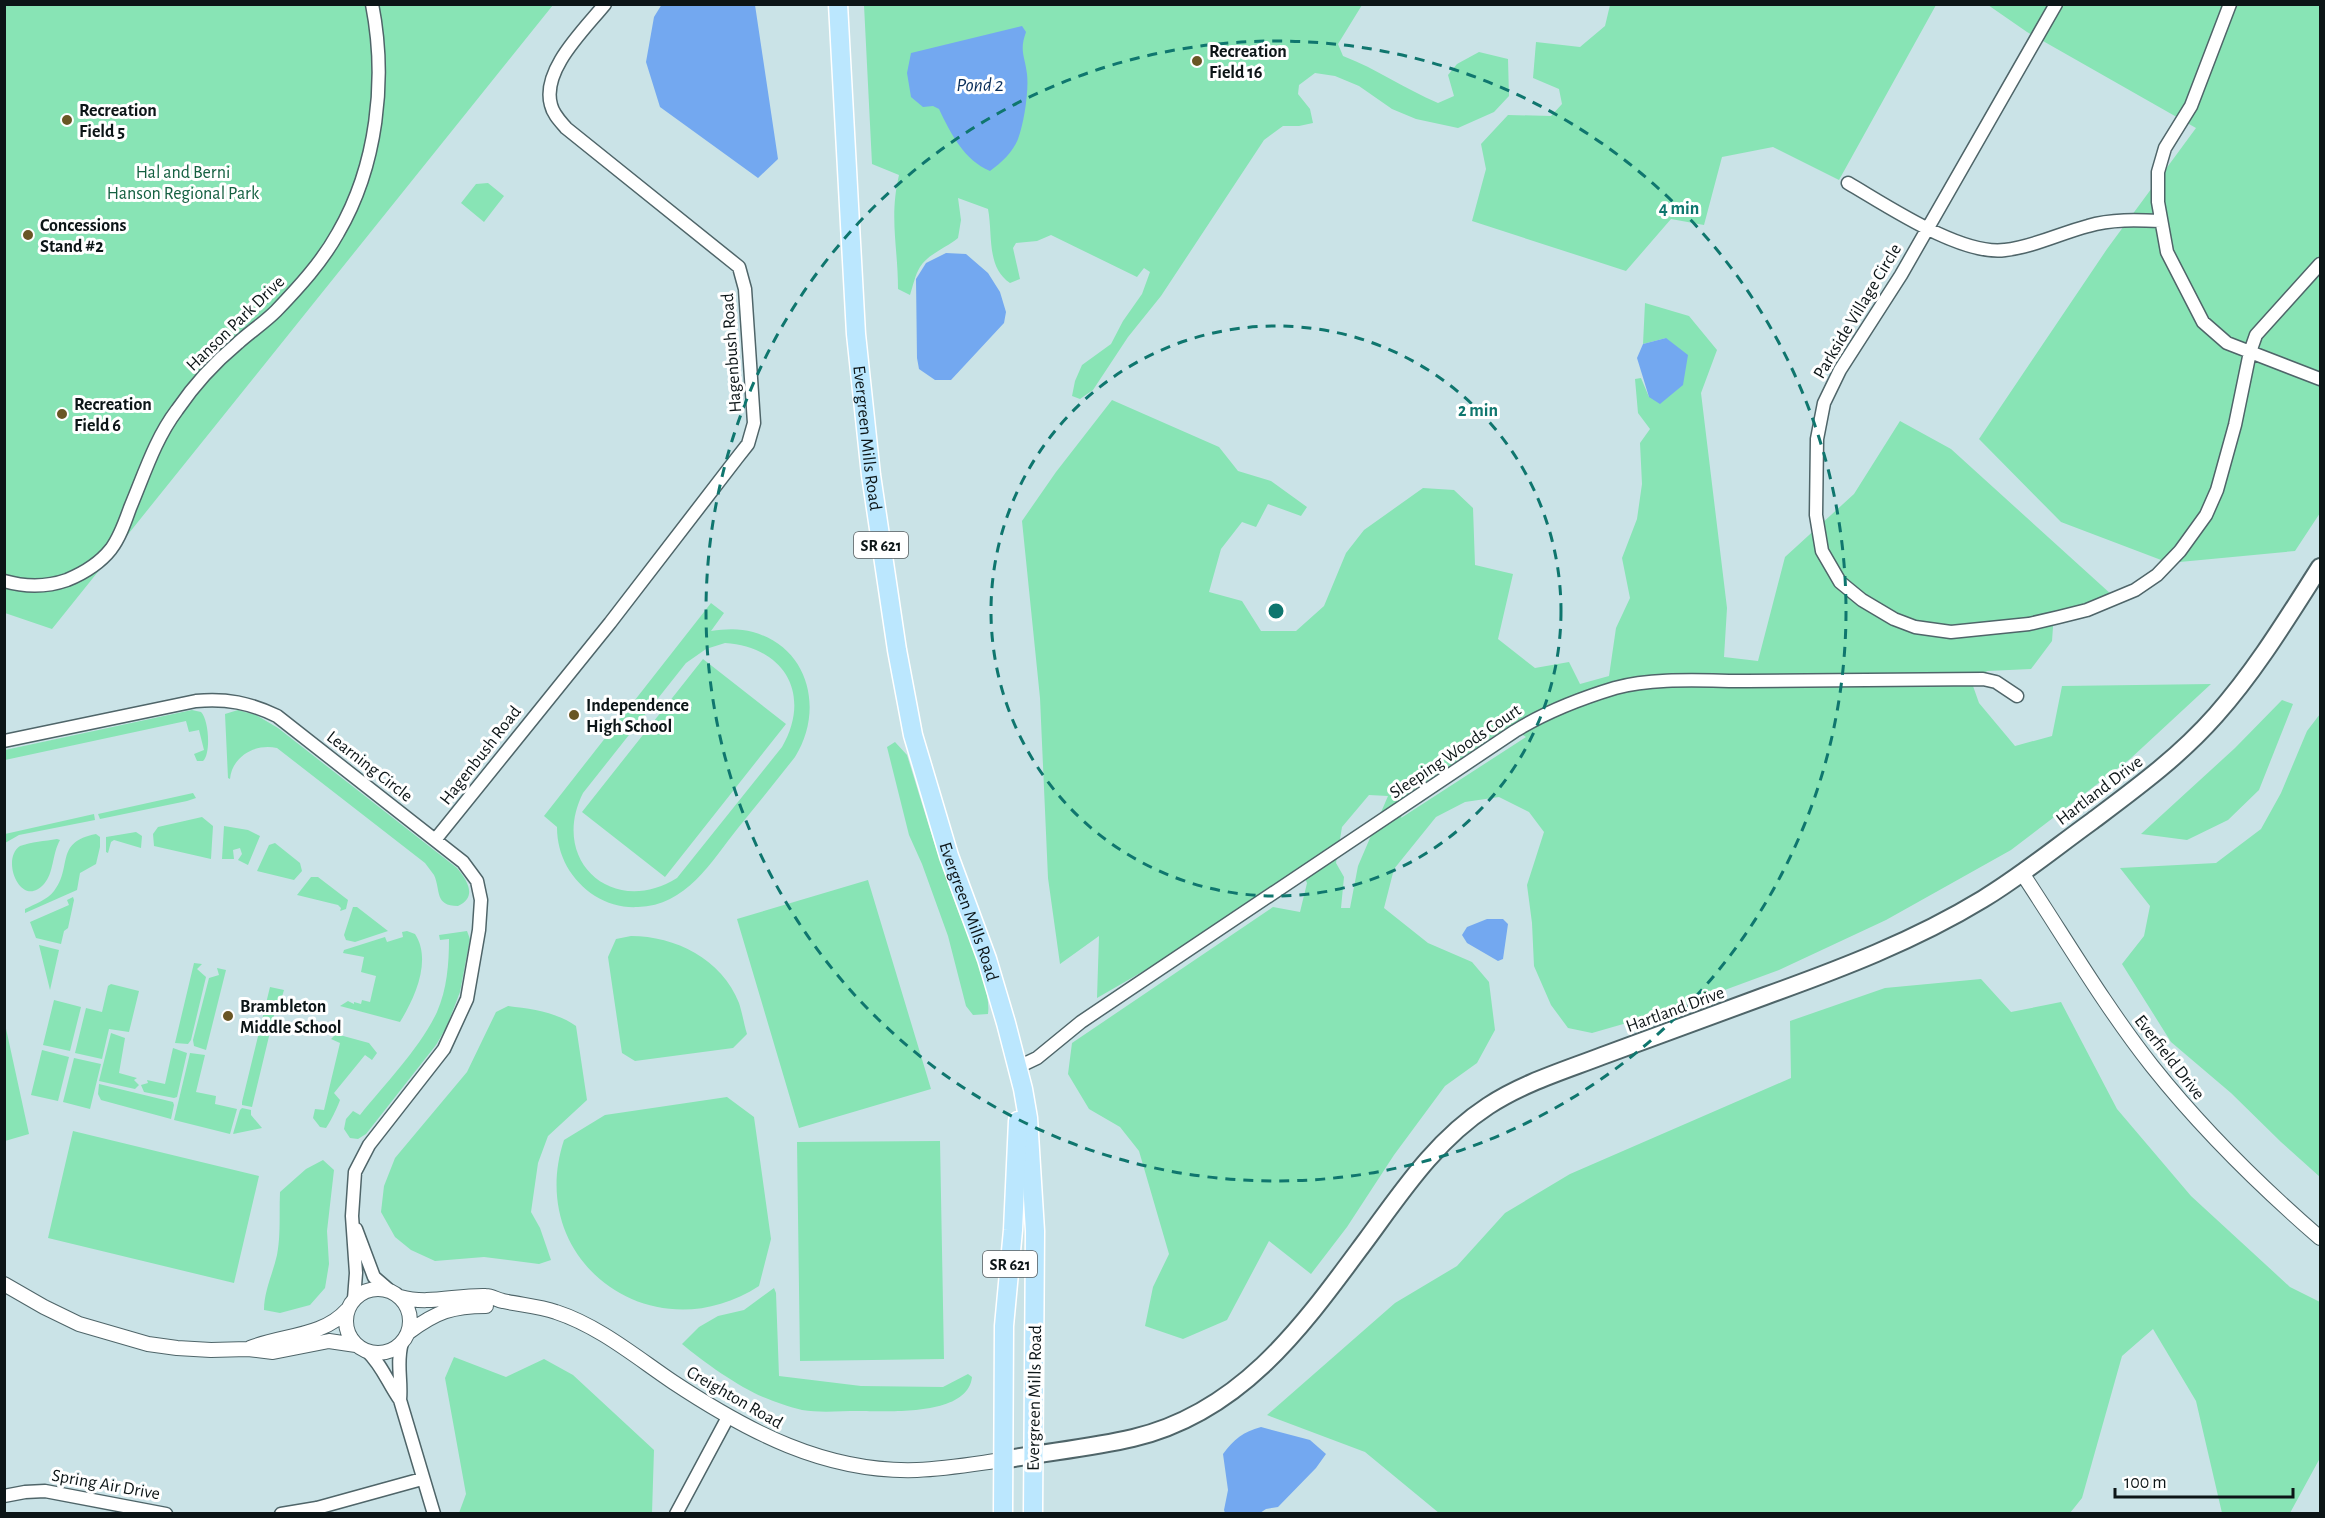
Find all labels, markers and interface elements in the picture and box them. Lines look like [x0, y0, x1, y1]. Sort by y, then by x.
place label: Recreation Field 16 [1209, 43, 1287, 82]
marker: Recreation Field 16 [1190, 54, 1204, 68]
water label: Pond 2 [956, 75, 1004, 95]
place label: Recreation Field 5 [79, 102, 157, 141]
marker: Recreation Field 5 [60, 113, 74, 127]
park label: Hal and Berni Hanson Regional Park [107, 164, 260, 203]
text: 4 min [1659, 200, 1699, 218]
place label: Concessions Stand #2 [40, 217, 127, 256]
marker: Concessions Stand #2 [21, 228, 35, 242]
street label: Parkside Village Circle [1811, 241, 1905, 382]
street label: Hanson Park Drive [183, 273, 288, 375]
street label: Hagenbush Road [719, 293, 745, 413]
street label: Evergreen Mills Road [849, 364, 884, 512]
place label: Recreation Field 6 [74, 396, 152, 435]
text: 2 min [1458, 402, 1498, 420]
marker: Recreation Field 6 [55, 407, 69, 421]
road number: SR 621 [854, 532, 908, 558]
centre of rings [1266, 601, 1286, 621]
place label: Independence High School [586, 697, 689, 736]
street label: Sleeping Woods Court [1387, 701, 1525, 802]
street label: Hagenbush Road [437, 703, 525, 808]
marker: Independence High School [567, 708, 581, 722]
street label: Learning Circle [323, 728, 416, 806]
street label: Hartland Drive [2053, 753, 2146, 829]
street label: Evergreen Mills Road [935, 840, 1001, 983]
street label: Hartland Drive [1624, 984, 1727, 1036]
place label: Brambleton Middle School [240, 998, 342, 1037]
marker: Brambleton Middle School [221, 1009, 235, 1023]
street label: Everfield Drive [2131, 1012, 2208, 1103]
road number: SR 621 [983, 1251, 1037, 1277]
street label: Evergreen Mills Road [1025, 1325, 1045, 1471]
street label: Creighton Road [683, 1363, 786, 1433]
scale bar [2115, 1461, 2294, 1499]
street label: Spring Air Drive [50, 1467, 161, 1503]
text: 100 m [2124, 1474, 2167, 1492]

